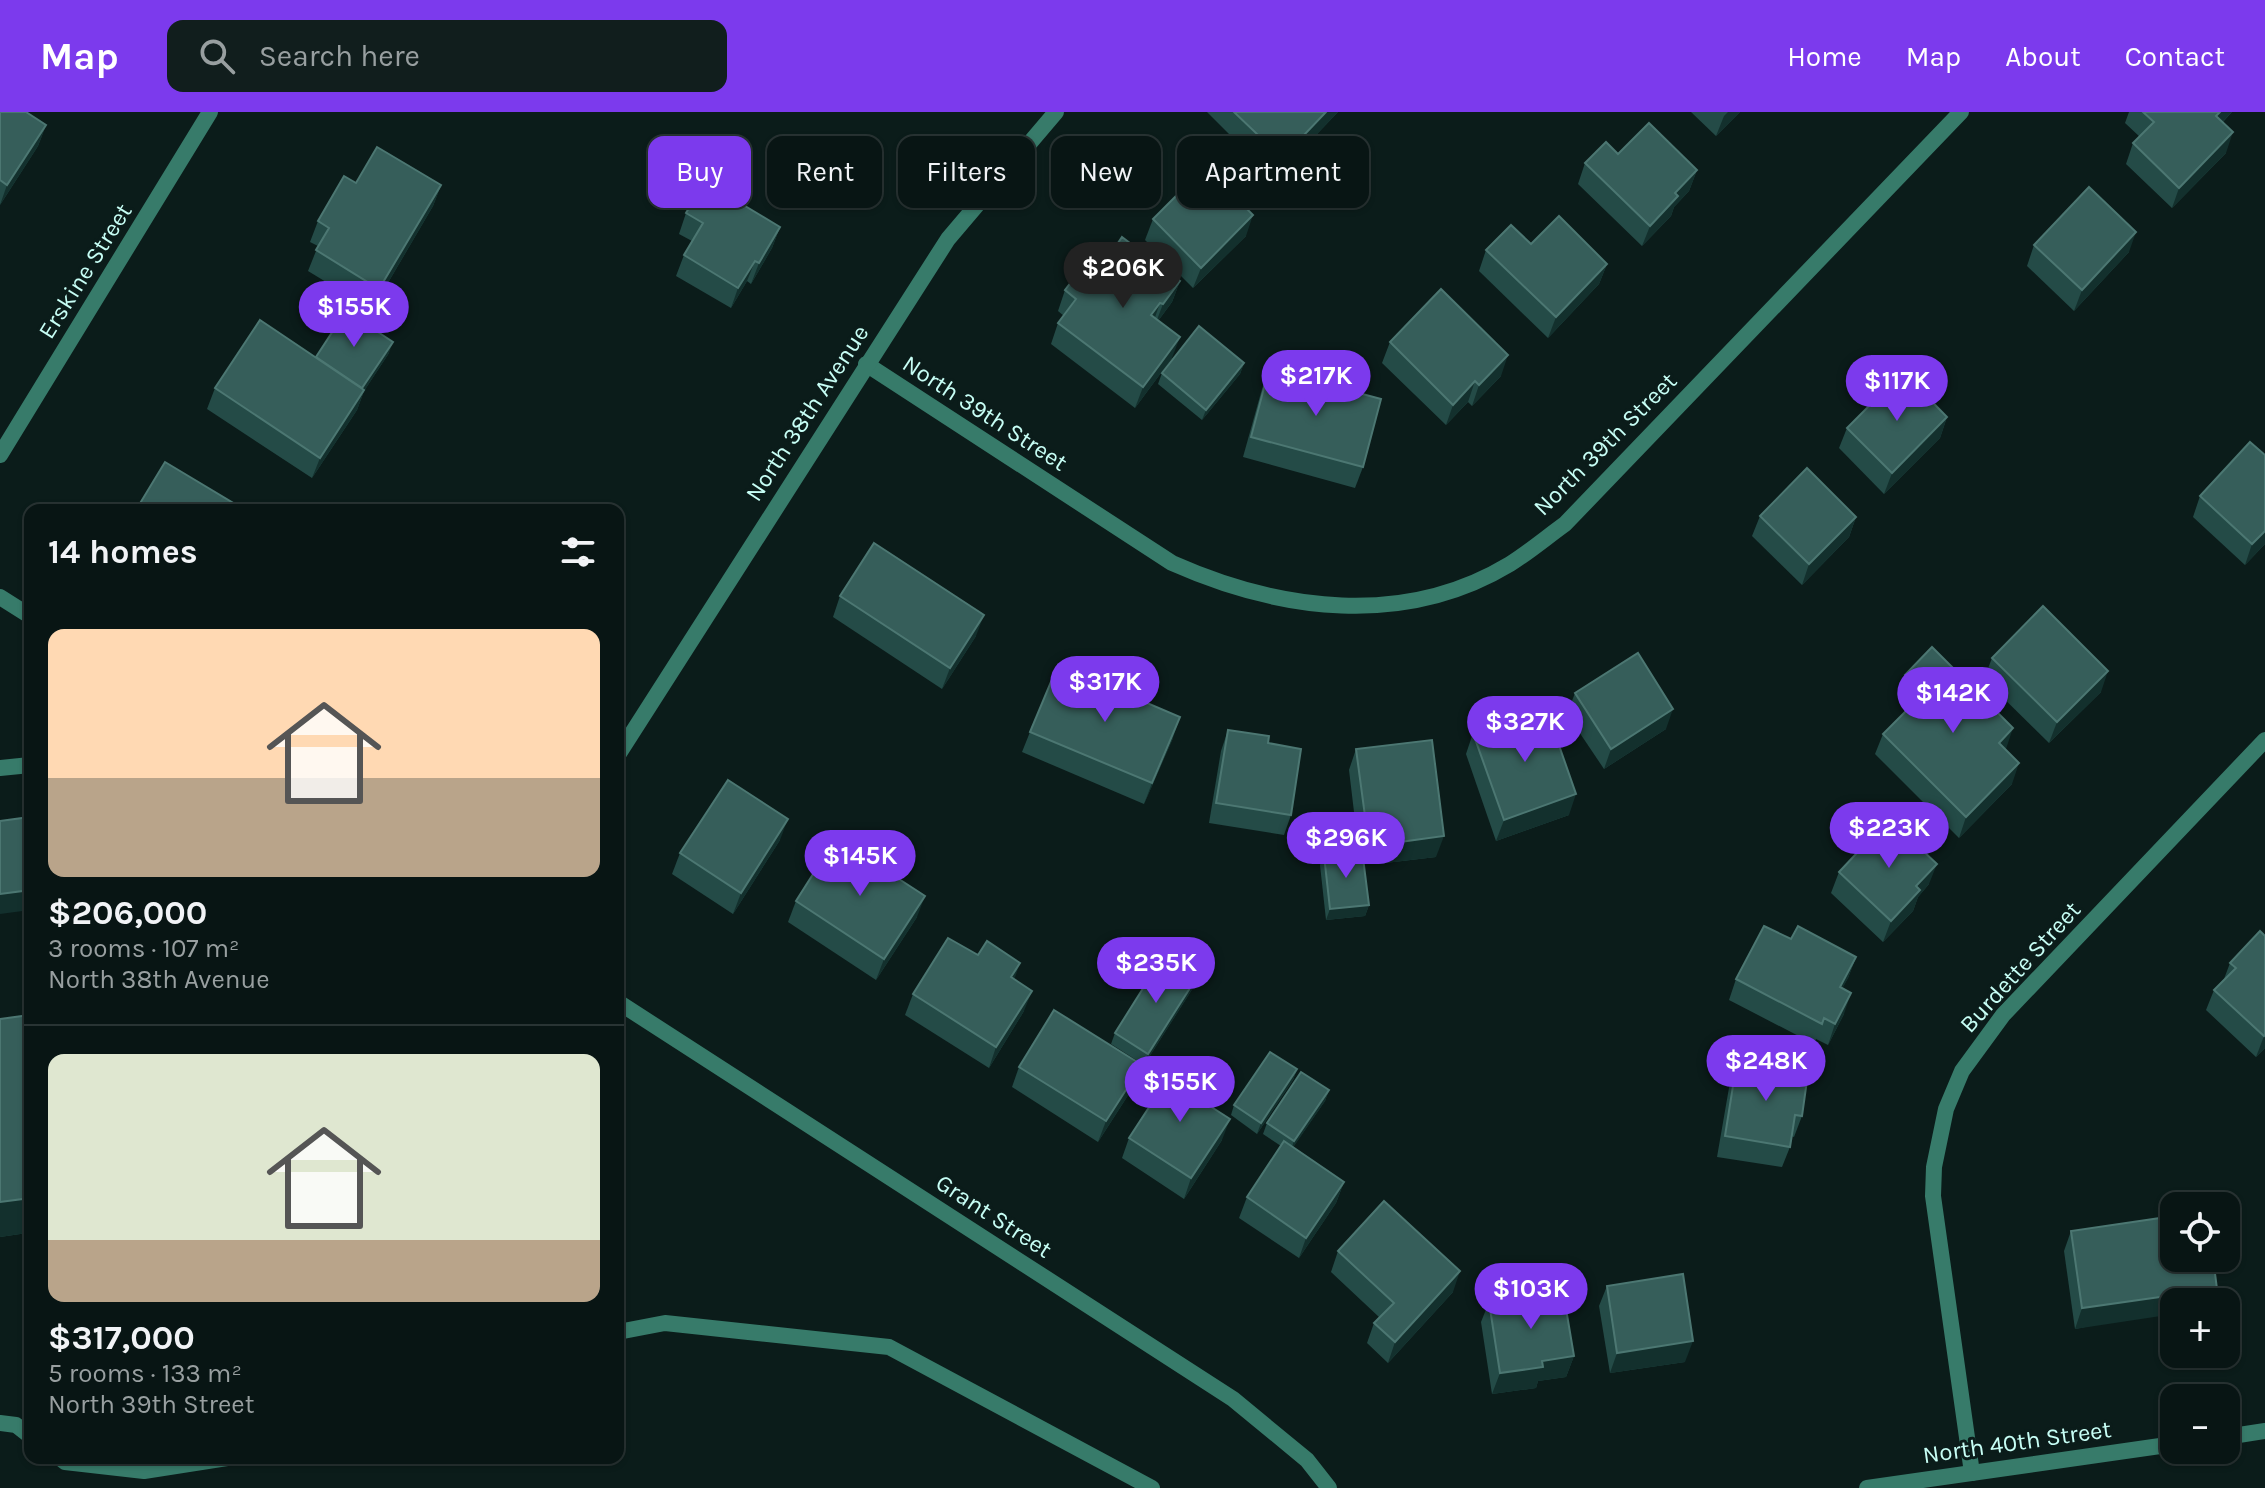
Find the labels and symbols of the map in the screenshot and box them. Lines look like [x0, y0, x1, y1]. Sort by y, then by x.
street label: Erskine Street [32, 198, 138, 344]
pin: $206K [1067, 242, 1179, 310]
pin: $155K [298, 281, 410, 349]
street label: North 38th Avenue [740, 320, 874, 506]
street label: North 39th Street [897, 349, 1073, 477]
pin: $217K [1260, 350, 1372, 418]
pin: $117K [1841, 355, 1953, 423]
street label: North 39th Street [1528, 367, 1682, 521]
pin: $317K [1049, 656, 1161, 724]
pin: $142K [1897, 667, 2009, 735]
pin: $327K [1469, 696, 1581, 764]
pin: $223K [1833, 802, 1945, 870]
pin: $296K [1290, 812, 1402, 880]
pin: $145K [804, 830, 916, 898]
street label: Burdette Street [1954, 896, 2086, 1038]
pin: $235K [1100, 937, 1212, 1005]
pin: $248K [1710, 1035, 1822, 1103]
pin: $155K [1124, 1056, 1236, 1124]
street label: Grant Street [931, 1168, 1057, 1264]
pin: $103K [1475, 1263, 1587, 1331]
street label: North 40th Street [1921, 1415, 2113, 1469]

